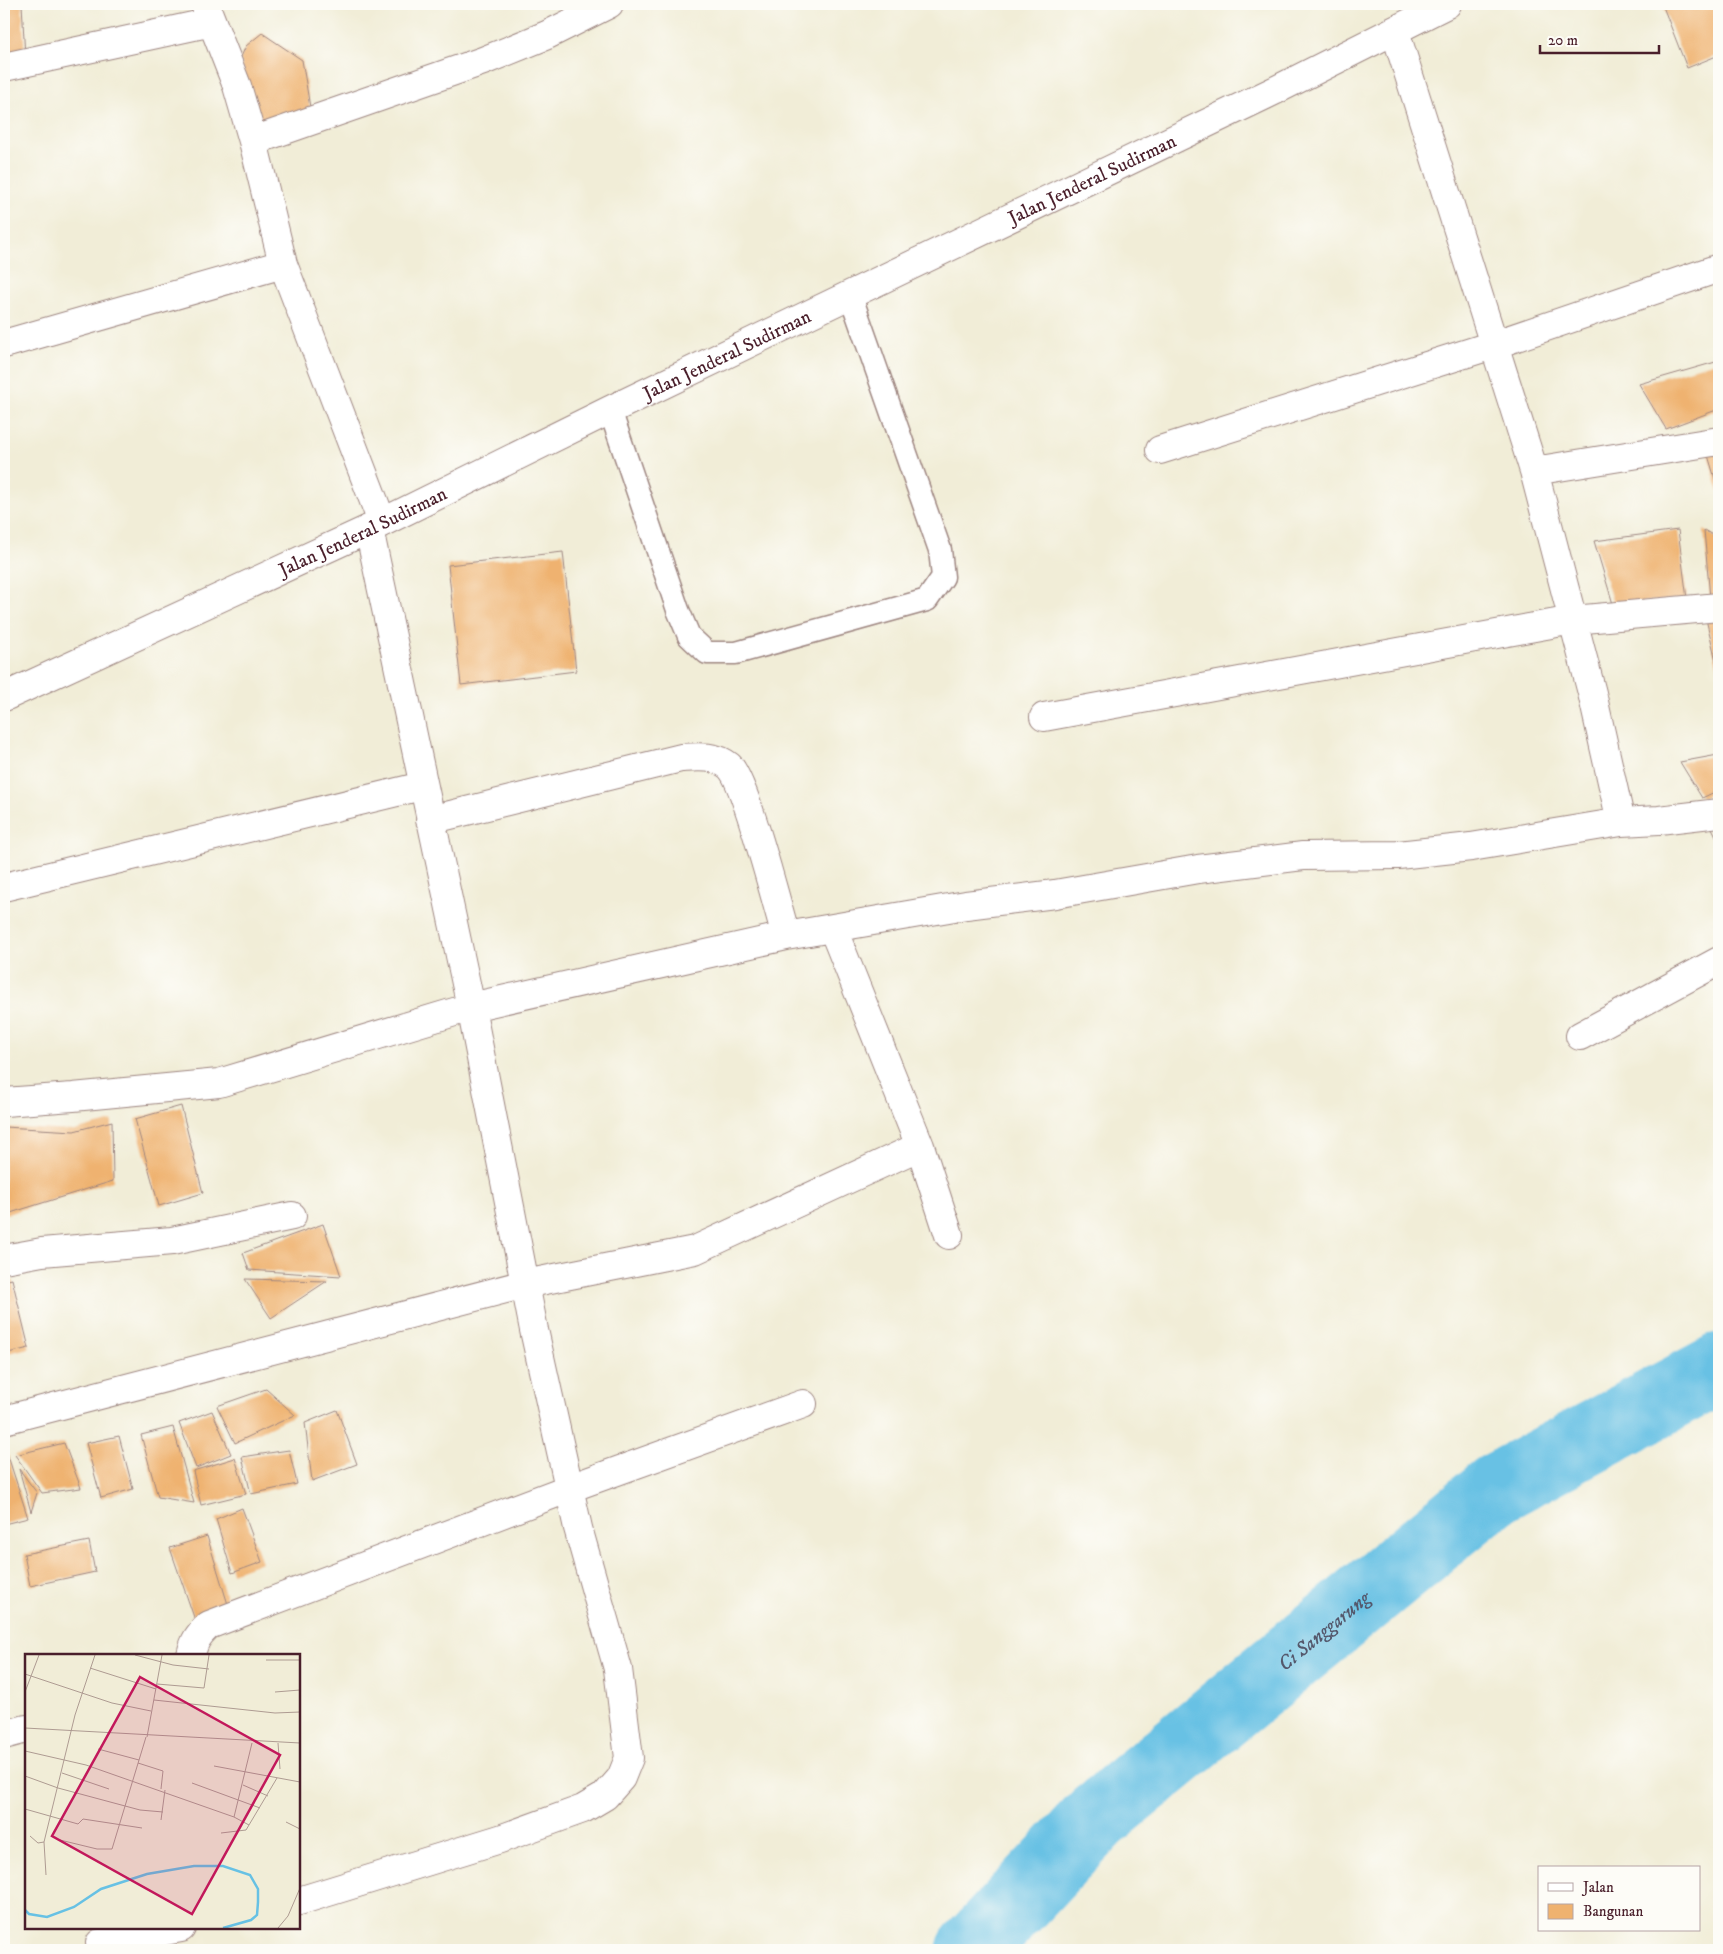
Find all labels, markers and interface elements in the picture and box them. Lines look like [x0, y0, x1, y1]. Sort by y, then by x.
scale bar [1540, 22, 1659, 54]
text: 20 m [1548, 31, 1578, 50]
street label: Jalan Jenderal Sudirman [1003, 130, 1180, 231]
street label: Jalan Jenderal Sudirman [638, 305, 815, 406]
street label: Jalan Jenderal Sudirman [274, 482, 451, 583]
water label: Ci Sanggarung [1273, 1585, 1377, 1677]
inset map [25, 1654, 300, 1929]
legend [1538, 1866, 1700, 1932]
text: Jalan [1581, 1878, 1614, 1897]
text: Bangunan [1583, 1902, 1643, 1921]

